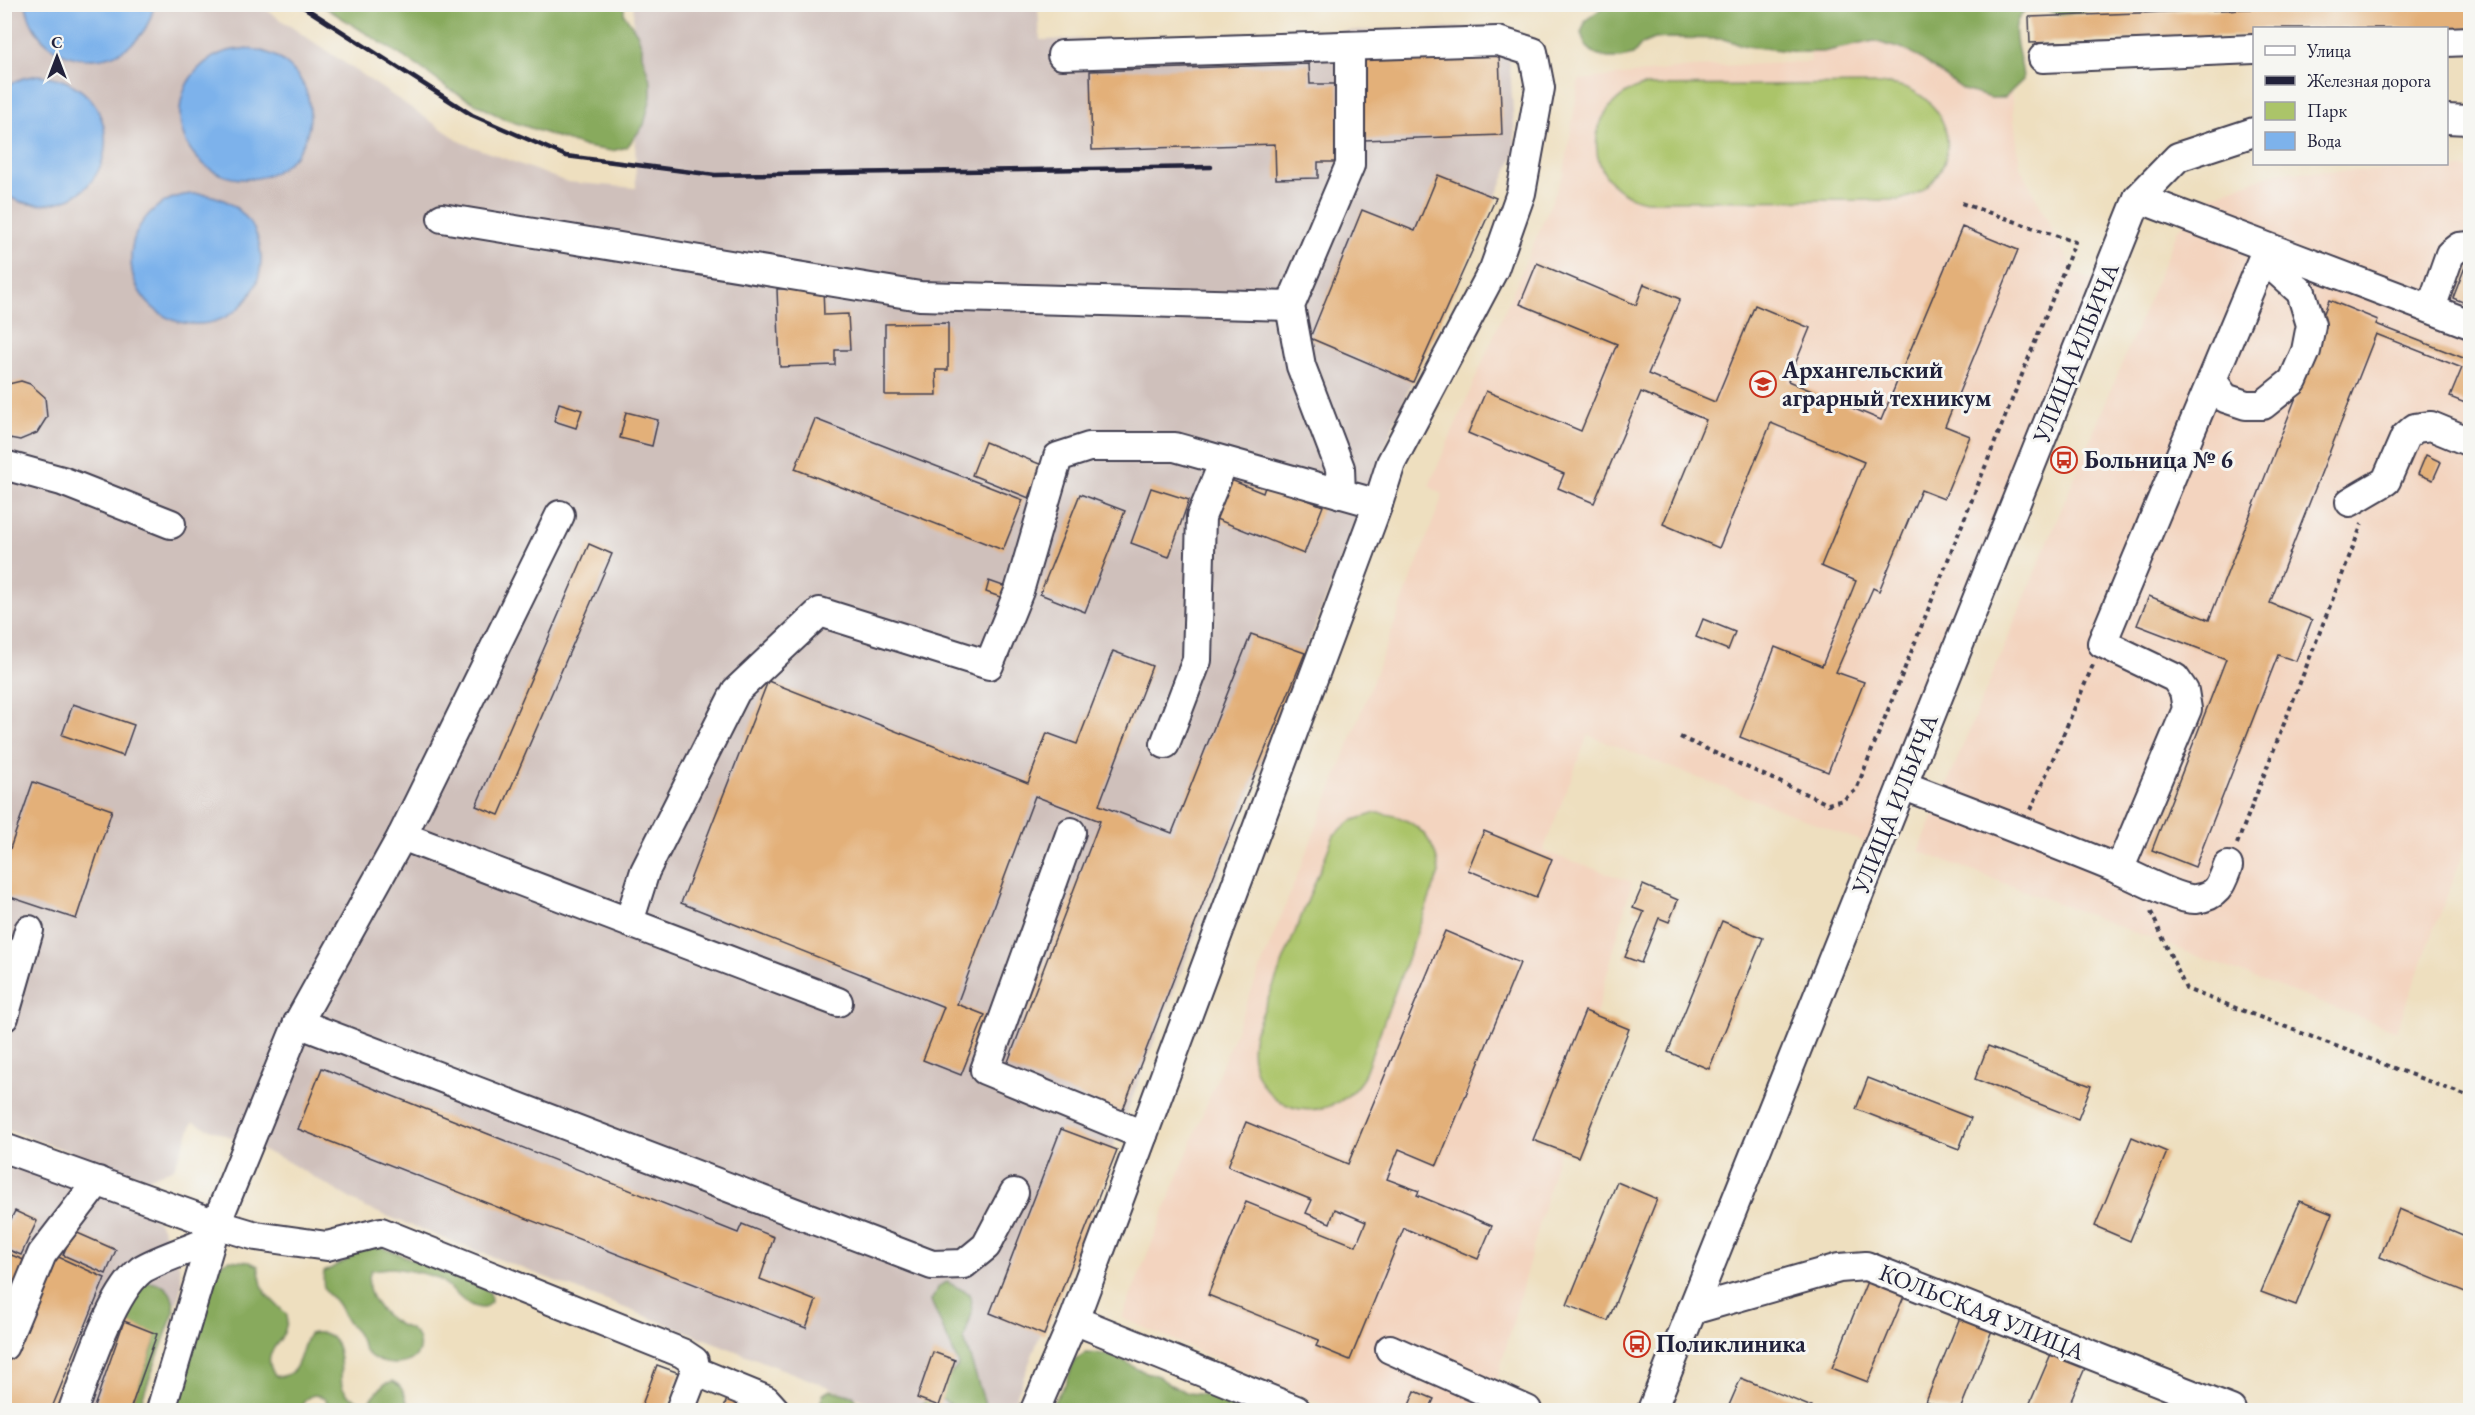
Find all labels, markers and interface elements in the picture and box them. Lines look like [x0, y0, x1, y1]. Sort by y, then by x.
north arrow [27, 27, 87, 87]
legend [2253, 27, 2448, 165]
text: С [51, 32, 63, 53]
text: Улица [2306, 39, 2352, 62]
text: Железная дорога [2306, 69, 2432, 92]
text: Парк [2307, 99, 2347, 122]
text: Вода [2307, 129, 2342, 152]
street label: УЛИЦА ИЛЬИЧА [2025, 258, 2126, 448]
place label: Архангельский аграрный техникум [1781, 354, 1991, 414]
school or university icon: Архангельский аграрный техникум [1748, 369, 1778, 399]
place label: Больница № 6 [2084, 444, 2233, 475]
bus stop icon: Больница № 6 [2049, 445, 2079, 475]
street label: УЛИЦА ИЛЬИЧА [1844, 709, 1945, 899]
street label: КОЛЬСКАЯ УЛИЦА [1875, 1256, 2090, 1367]
place label: Поликлиника [1656, 1328, 1806, 1359]
bus stop icon: Поликлиника [1622, 1329, 1652, 1359]

